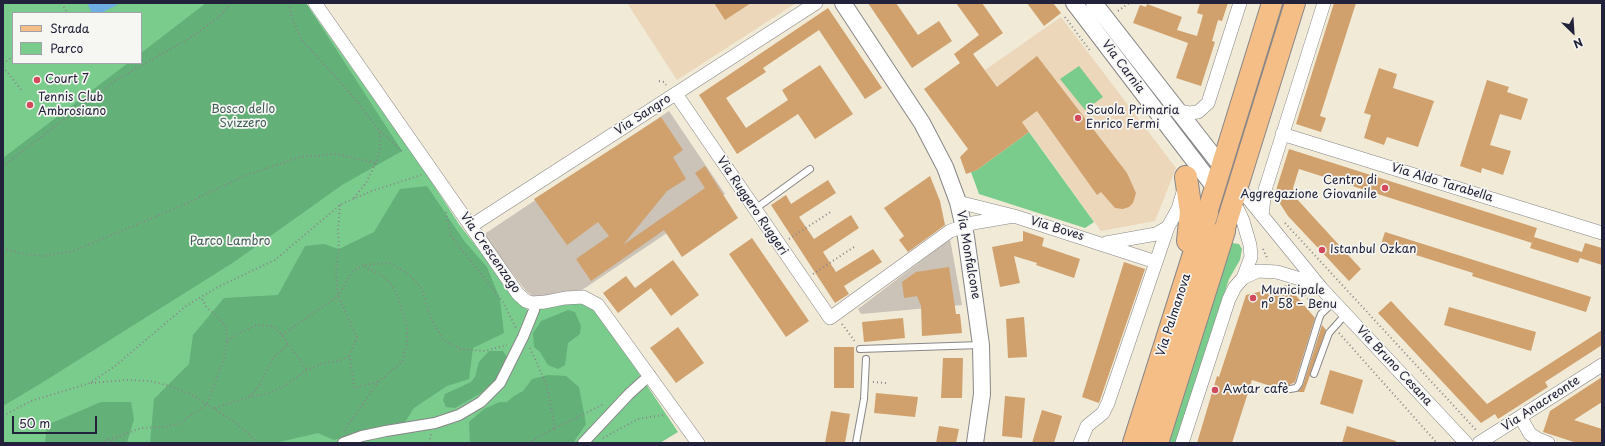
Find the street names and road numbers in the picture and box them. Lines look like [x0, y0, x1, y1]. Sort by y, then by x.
street label: Via Carnia [1098, 38, 1148, 96]
street label: Via Sangro [612, 91, 674, 139]
street label: Via Ruggero Ruggeri [714, 154, 790, 258]
street label: Via Aldo Tarabella [1389, 161, 1495, 205]
street label: Via Crescenzago [457, 210, 523, 296]
street label: Via Monfalcone [953, 210, 983, 300]
street label: Via Boves [1028, 214, 1086, 244]
street label: Via Palmanova [1154, 272, 1194, 358]
street label: Via Bruno Cesana [1353, 323, 1435, 409]
street label: Via Anacreonte [1499, 373, 1583, 435]

